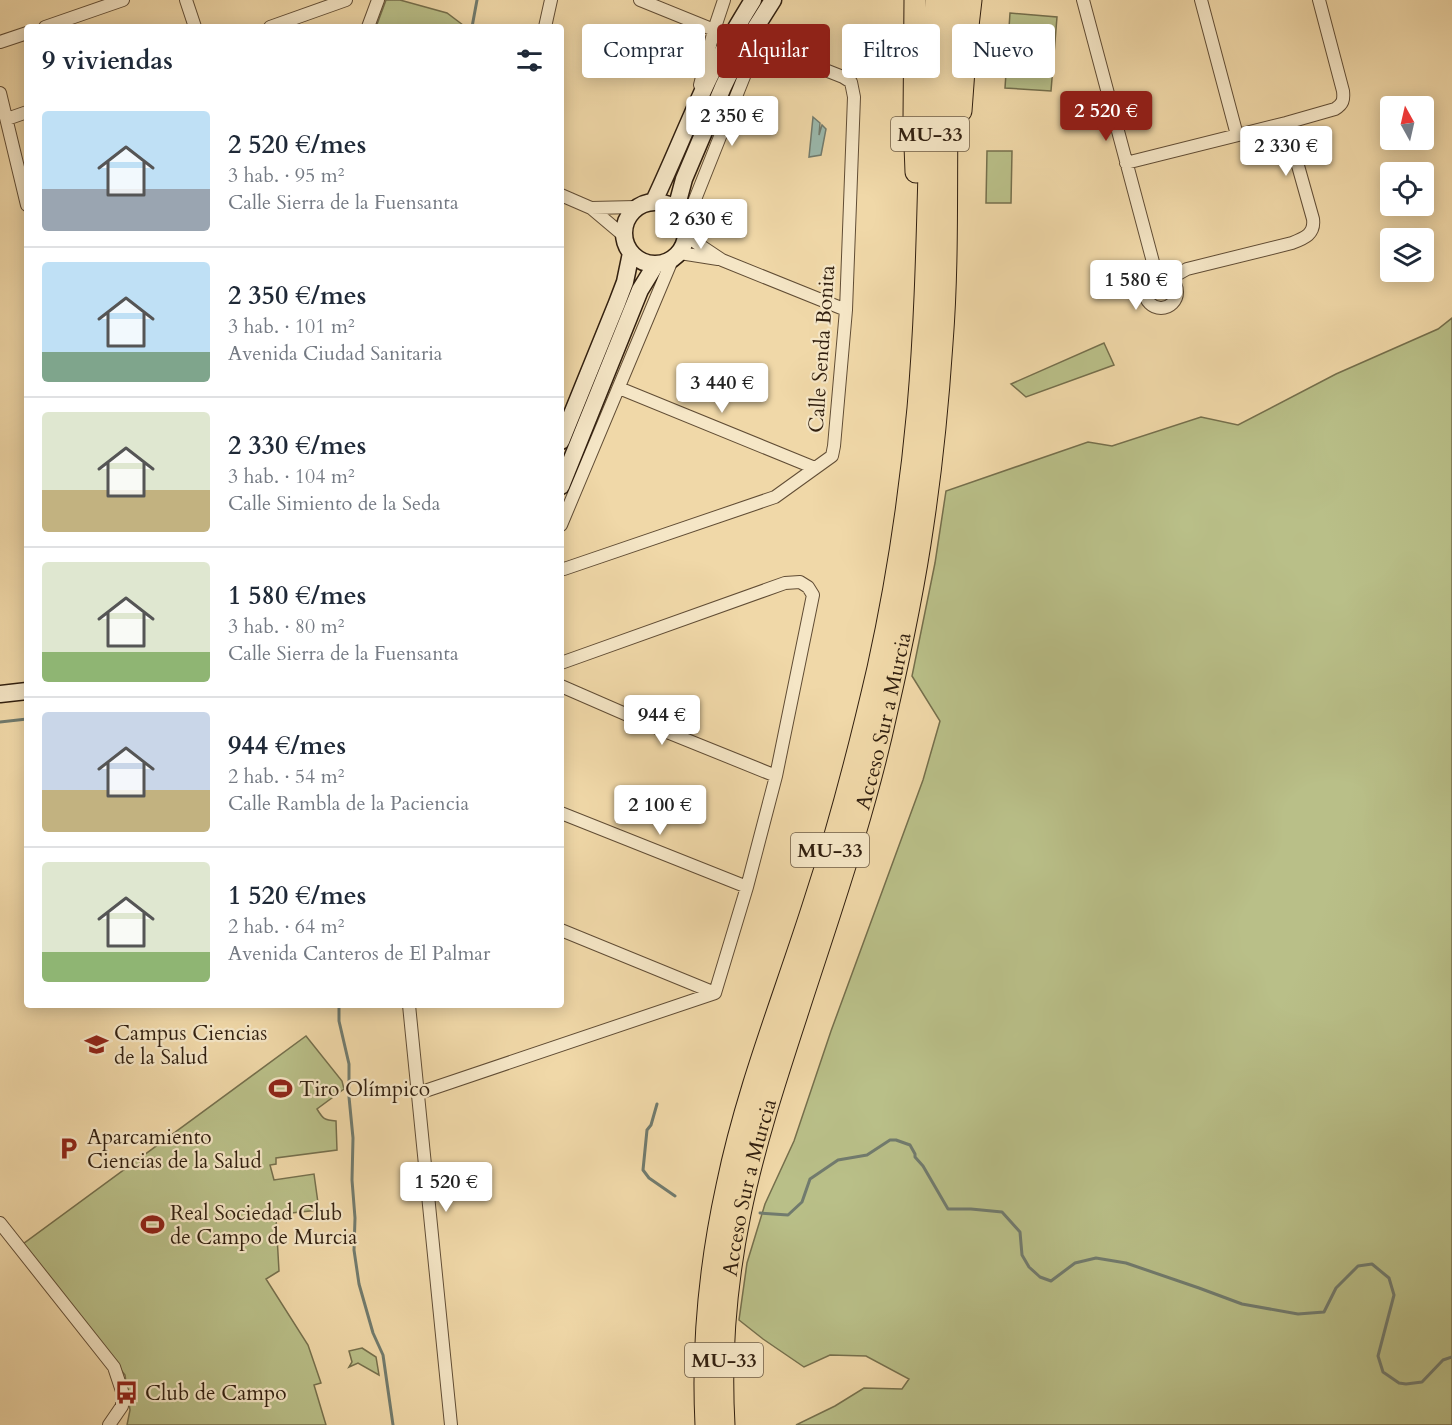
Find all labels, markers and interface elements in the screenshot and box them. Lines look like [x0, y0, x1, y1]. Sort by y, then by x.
chip: Comprar [582, 24, 705, 78]
chip: Alquilar [717, 24, 830, 78]
chip: Filtros [842, 24, 940, 78]
chip: Nuevo [952, 24, 1055, 78]
text: 9 viviendas [42, 43, 173, 78]
icon: filters [513, 44, 546, 77]
pin: 2 520 € [1051, 91, 1161, 142]
pin: 2 350 € [677, 96, 787, 147]
north arrow [1380, 96, 1434, 150]
map controls [1380, 96, 1434, 282]
text: 2 520 € [1074, 97, 1138, 124]
text: 2 350 € [700, 102, 764, 129]
road number: MU-33 [891, 117, 969, 151]
pin: 2 330 € [1231, 126, 1341, 177]
text: 2 520 €/mes [228, 127, 366, 162]
text: 2 330 € [1254, 132, 1318, 159]
icon: home [90, 135, 162, 207]
text: 3 hab. · 95 m² [228, 162, 344, 189]
button: locate [1380, 162, 1434, 216]
text: Calle Sierra de la Fuensanta [228, 189, 459, 216]
pin: 2 630 € [646, 199, 756, 250]
text: 2 630 € [669, 205, 733, 232]
button: layers [1380, 228, 1434, 282]
pin: 1 580 € [1081, 260, 1191, 311]
street label: Calle Senda Bonita [802, 264, 842, 434]
text: 1 580 € [1104, 266, 1168, 293]
text: 2 350 €/mes [228, 278, 366, 313]
icon: home [90, 286, 162, 358]
text: 3 hab. · 101 m² [228, 313, 355, 340]
text: Avenida Ciudad Sanitaria [228, 340, 442, 367]
pin: 3 440 € [667, 363, 777, 414]
text: 3 440 € [690, 369, 754, 396]
text: 2 330 €/mes [228, 428, 366, 463]
icon: home [90, 436, 162, 508]
text: 3 hab. · 104 m² [228, 463, 355, 490]
text: Calle Simiento de la Seda [228, 490, 440, 517]
text: 1 580 €/mes [228, 578, 366, 613]
icon: home [90, 586, 162, 658]
text: 3 hab. · 80 m² [228, 613, 344, 640]
street label: Acceso Sur a Murcia [848, 630, 918, 813]
text: Calle Sierra de la Fuensanta [228, 640, 459, 667]
pin: 944 € [620, 695, 704, 746]
text: 944 € [638, 701, 686, 728]
text: 944 €/mes [228, 728, 346, 763]
icon: home [90, 736, 162, 808]
text: 2 hab. · 54 m² [228, 763, 344, 790]
pin: 2 100 € [605, 785, 715, 836]
text: Calle Rambla de la Paciencia [228, 790, 469, 817]
text: 2 100 € [628, 791, 692, 818]
road number: MU-33 [791, 833, 869, 867]
text: 1 520 €/mes [228, 878, 366, 913]
icon: home [90, 886, 162, 958]
text: 2 hab. · 64 m² [228, 913, 344, 940]
text: Avenida Canteros de El Palmar [228, 940, 490, 967]
place label: Campus Ciencias de la Salud [114, 1019, 267, 1072]
school or university icon: Campus Ciencias de la Salud [83, 1032, 109, 1058]
place label: Tiro Olímpico [299, 1075, 430, 1104]
sports icon: Tiro Olímpico [268, 1076, 294, 1102]
street label: Acceso Sur a Murcia [715, 1095, 784, 1278]
place label: Aparcamiento Ciencias de la Salud [87, 1123, 262, 1176]
parking icon: Aparcamiento Ciencias de la Salud [56, 1136, 82, 1162]
pin: 1 520 € [391, 1162, 501, 1213]
text: 1 520 € [414, 1168, 478, 1195]
place label: Real Sociedad Club de Campo de Murcia [170, 1199, 357, 1252]
sports icon: Real Sociedad Club de Campo de Murcia [139, 1212, 165, 1238]
road number: MU-33 [685, 1343, 763, 1377]
place label: Club de Campo [145, 1379, 287, 1408]
bus stop icon: Club de Campo [114, 1380, 140, 1406]

